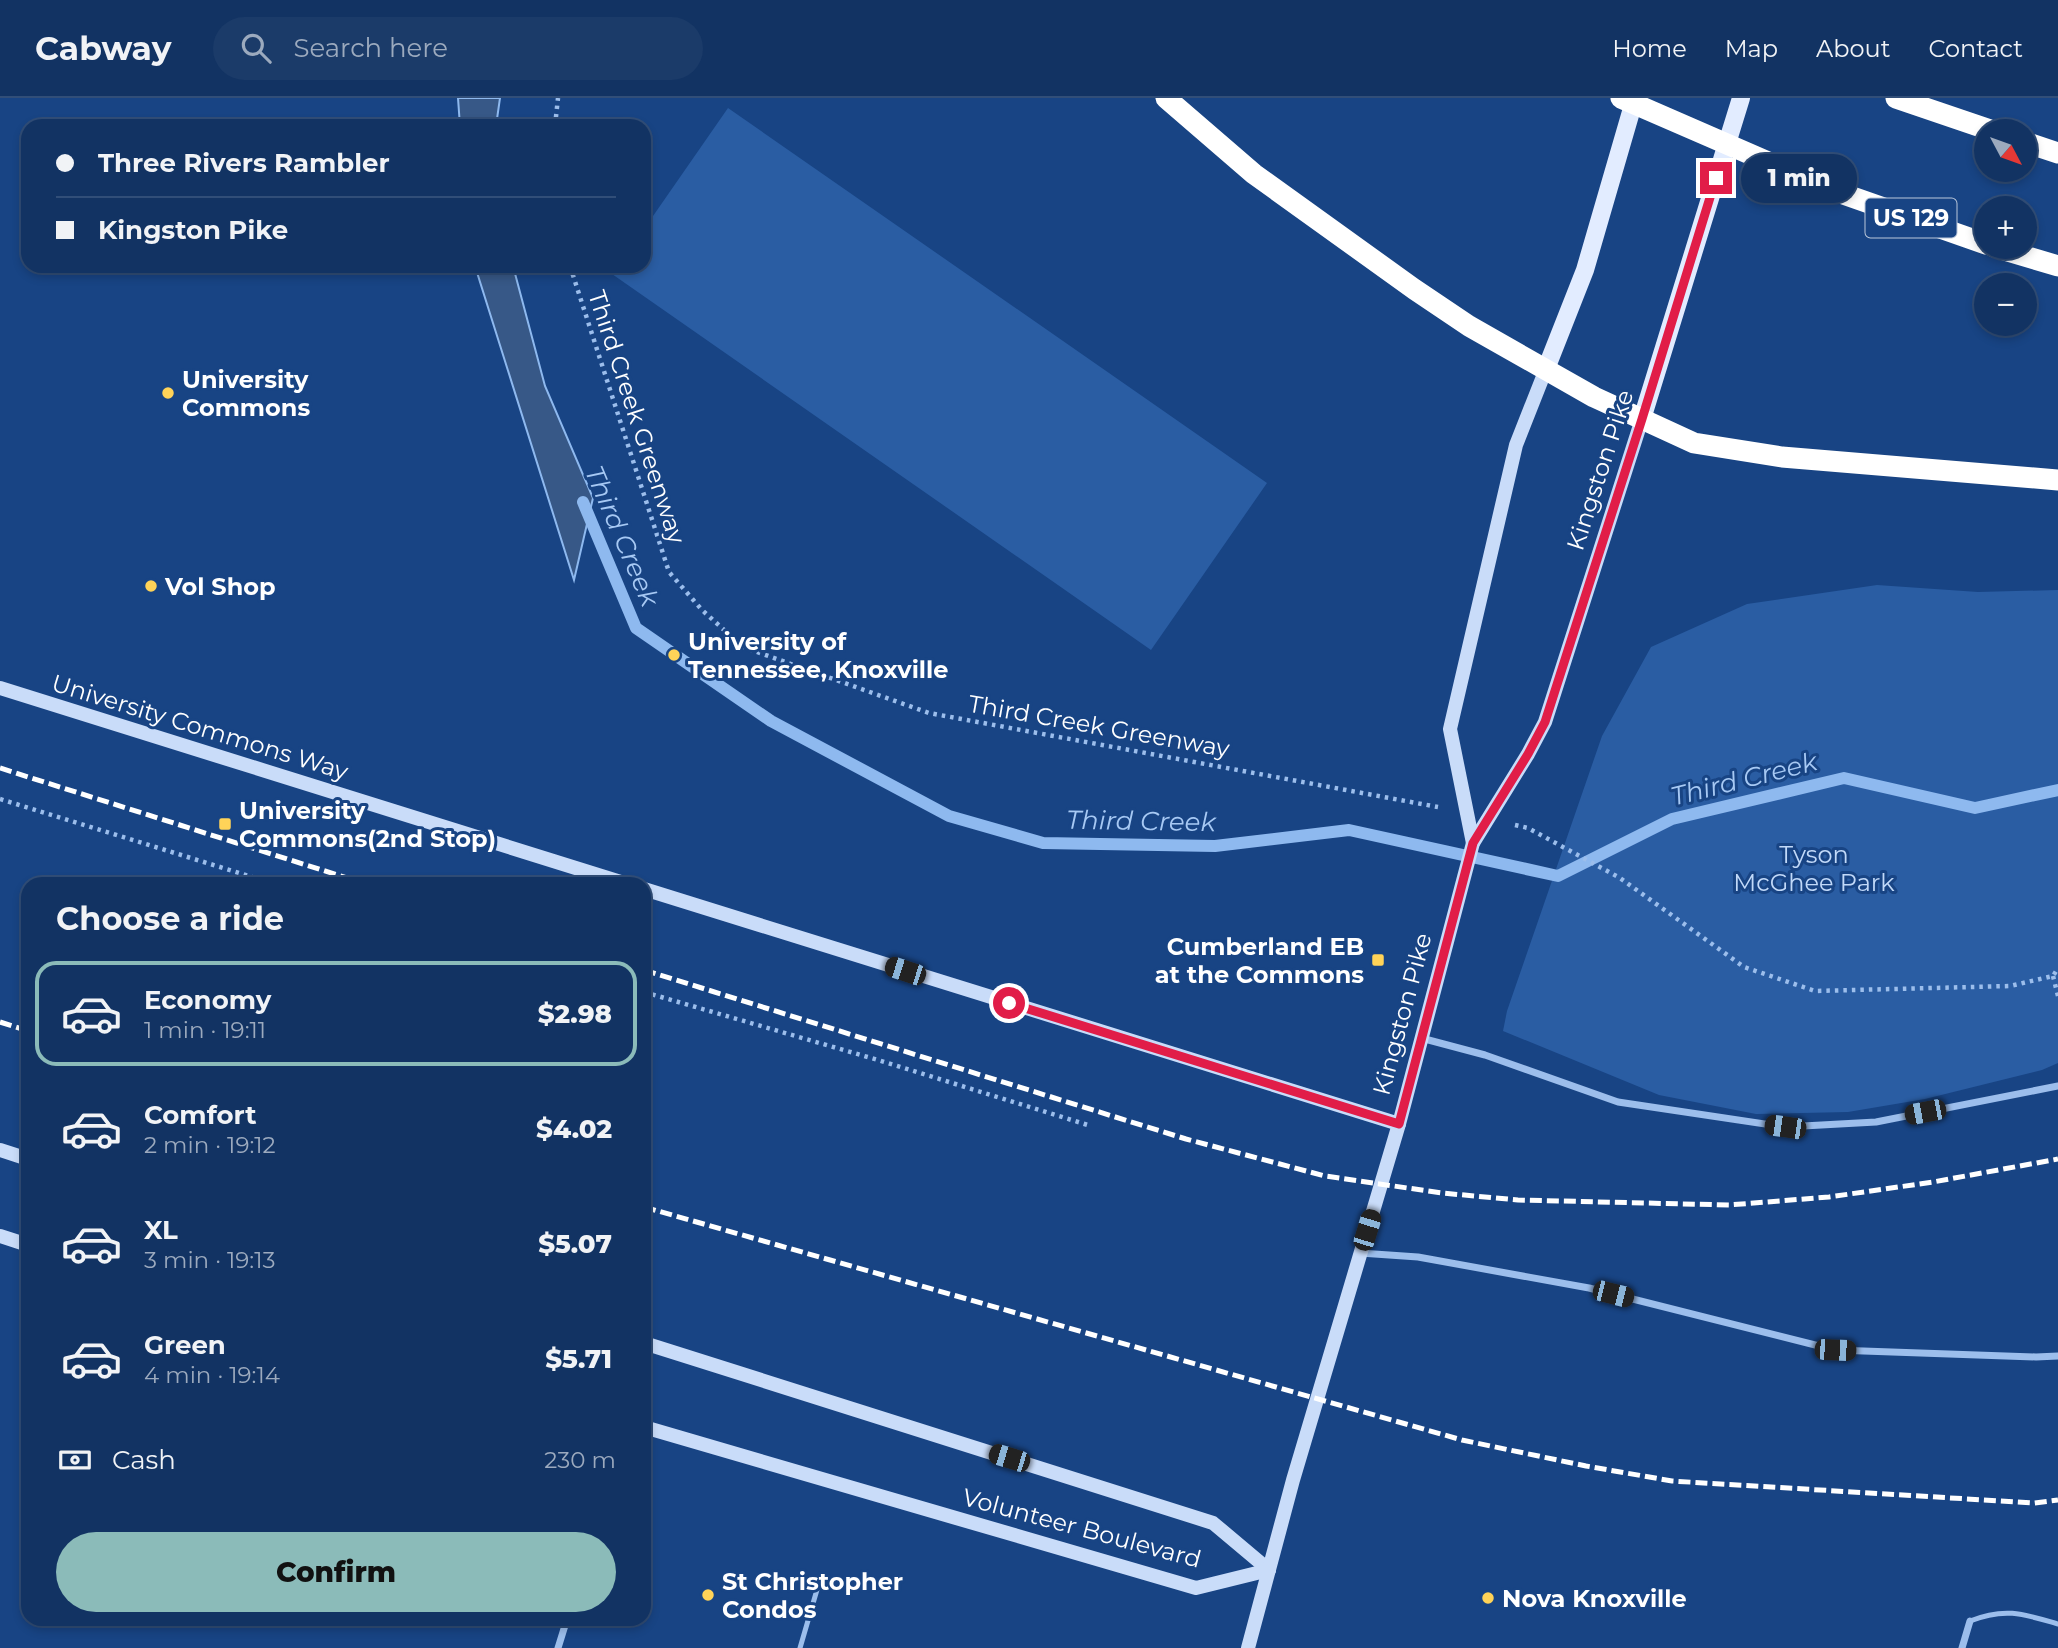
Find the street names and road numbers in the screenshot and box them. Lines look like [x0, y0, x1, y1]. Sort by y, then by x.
road number: US 129 [1866, 198, 1956, 238]
street label: Third Creek Greenway [582, 287, 692, 547]
street label: Kingston Pike [1560, 386, 1640, 554]
street label: University Commons Way [48, 668, 352, 786]
street label: Third Creek Greenway [966, 689, 1232, 763]
street label: Kingston Pike [1366, 930, 1438, 1098]
street label: Volunteer Boulevard [960, 1482, 1204, 1574]

